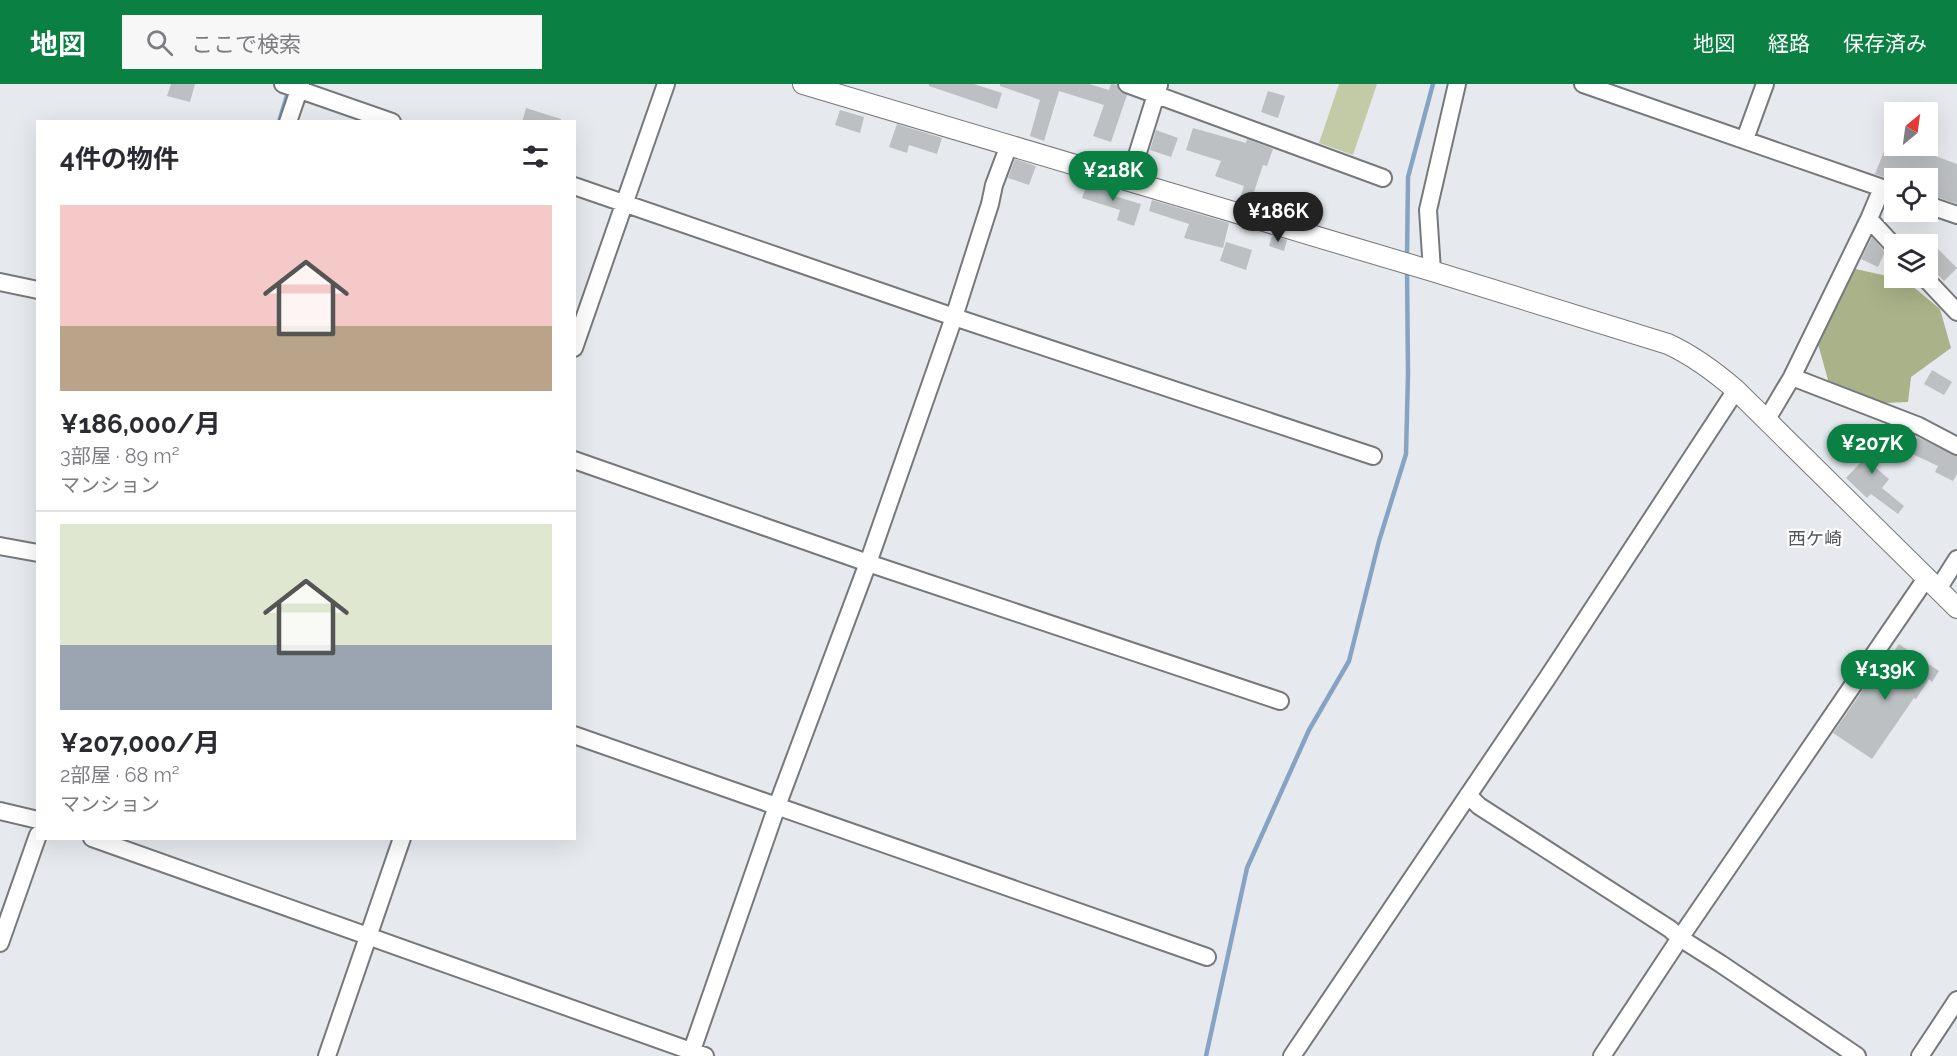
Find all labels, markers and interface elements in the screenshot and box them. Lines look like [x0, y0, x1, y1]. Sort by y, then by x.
search box [122, 15, 542, 69]
icon: search [143, 26, 176, 59]
text: 地図 [30, 28, 86, 61]
text: ここで検索 [191, 31, 301, 57]
text: 地図 [1693, 31, 1735, 56]
text: 経路 [1768, 31, 1810, 56]
text: 保存済み [1843, 31, 1927, 56]
north arrow [1884, 102, 1938, 156]
map controls [1884, 102, 1938, 288]
icon: filters [519, 140, 552, 173]
text: 4件の物件 [60, 144, 179, 174]
pin: ¥218K [1071, 151, 1155, 202]
text: ¥218K [1083, 158, 1143, 182]
button: locate [1884, 168, 1938, 222]
pin: ¥186K [1236, 192, 1320, 243]
text: ¥186K [1247, 199, 1309, 223]
button: layers [1884, 234, 1938, 288]
icon: home [252, 244, 360, 352]
text: ¥186,000/月 [60, 409, 221, 439]
pin: ¥207K [1830, 424, 1914, 475]
text: ¥207K [1841, 431, 1903, 455]
text: 3部屋 · 89 m² [60, 444, 179, 468]
text: マンション [60, 473, 160, 497]
district label: 西ケ崎 [1788, 528, 1842, 549]
icon: home [252, 563, 360, 671]
pin: ¥139K [1843, 650, 1927, 701]
text: ¥139K [1855, 657, 1915, 681]
text: ¥207,000/月 [60, 728, 220, 758]
text: 2部屋 · 68 m² [60, 763, 180, 787]
text: マンション [60, 792, 160, 816]

